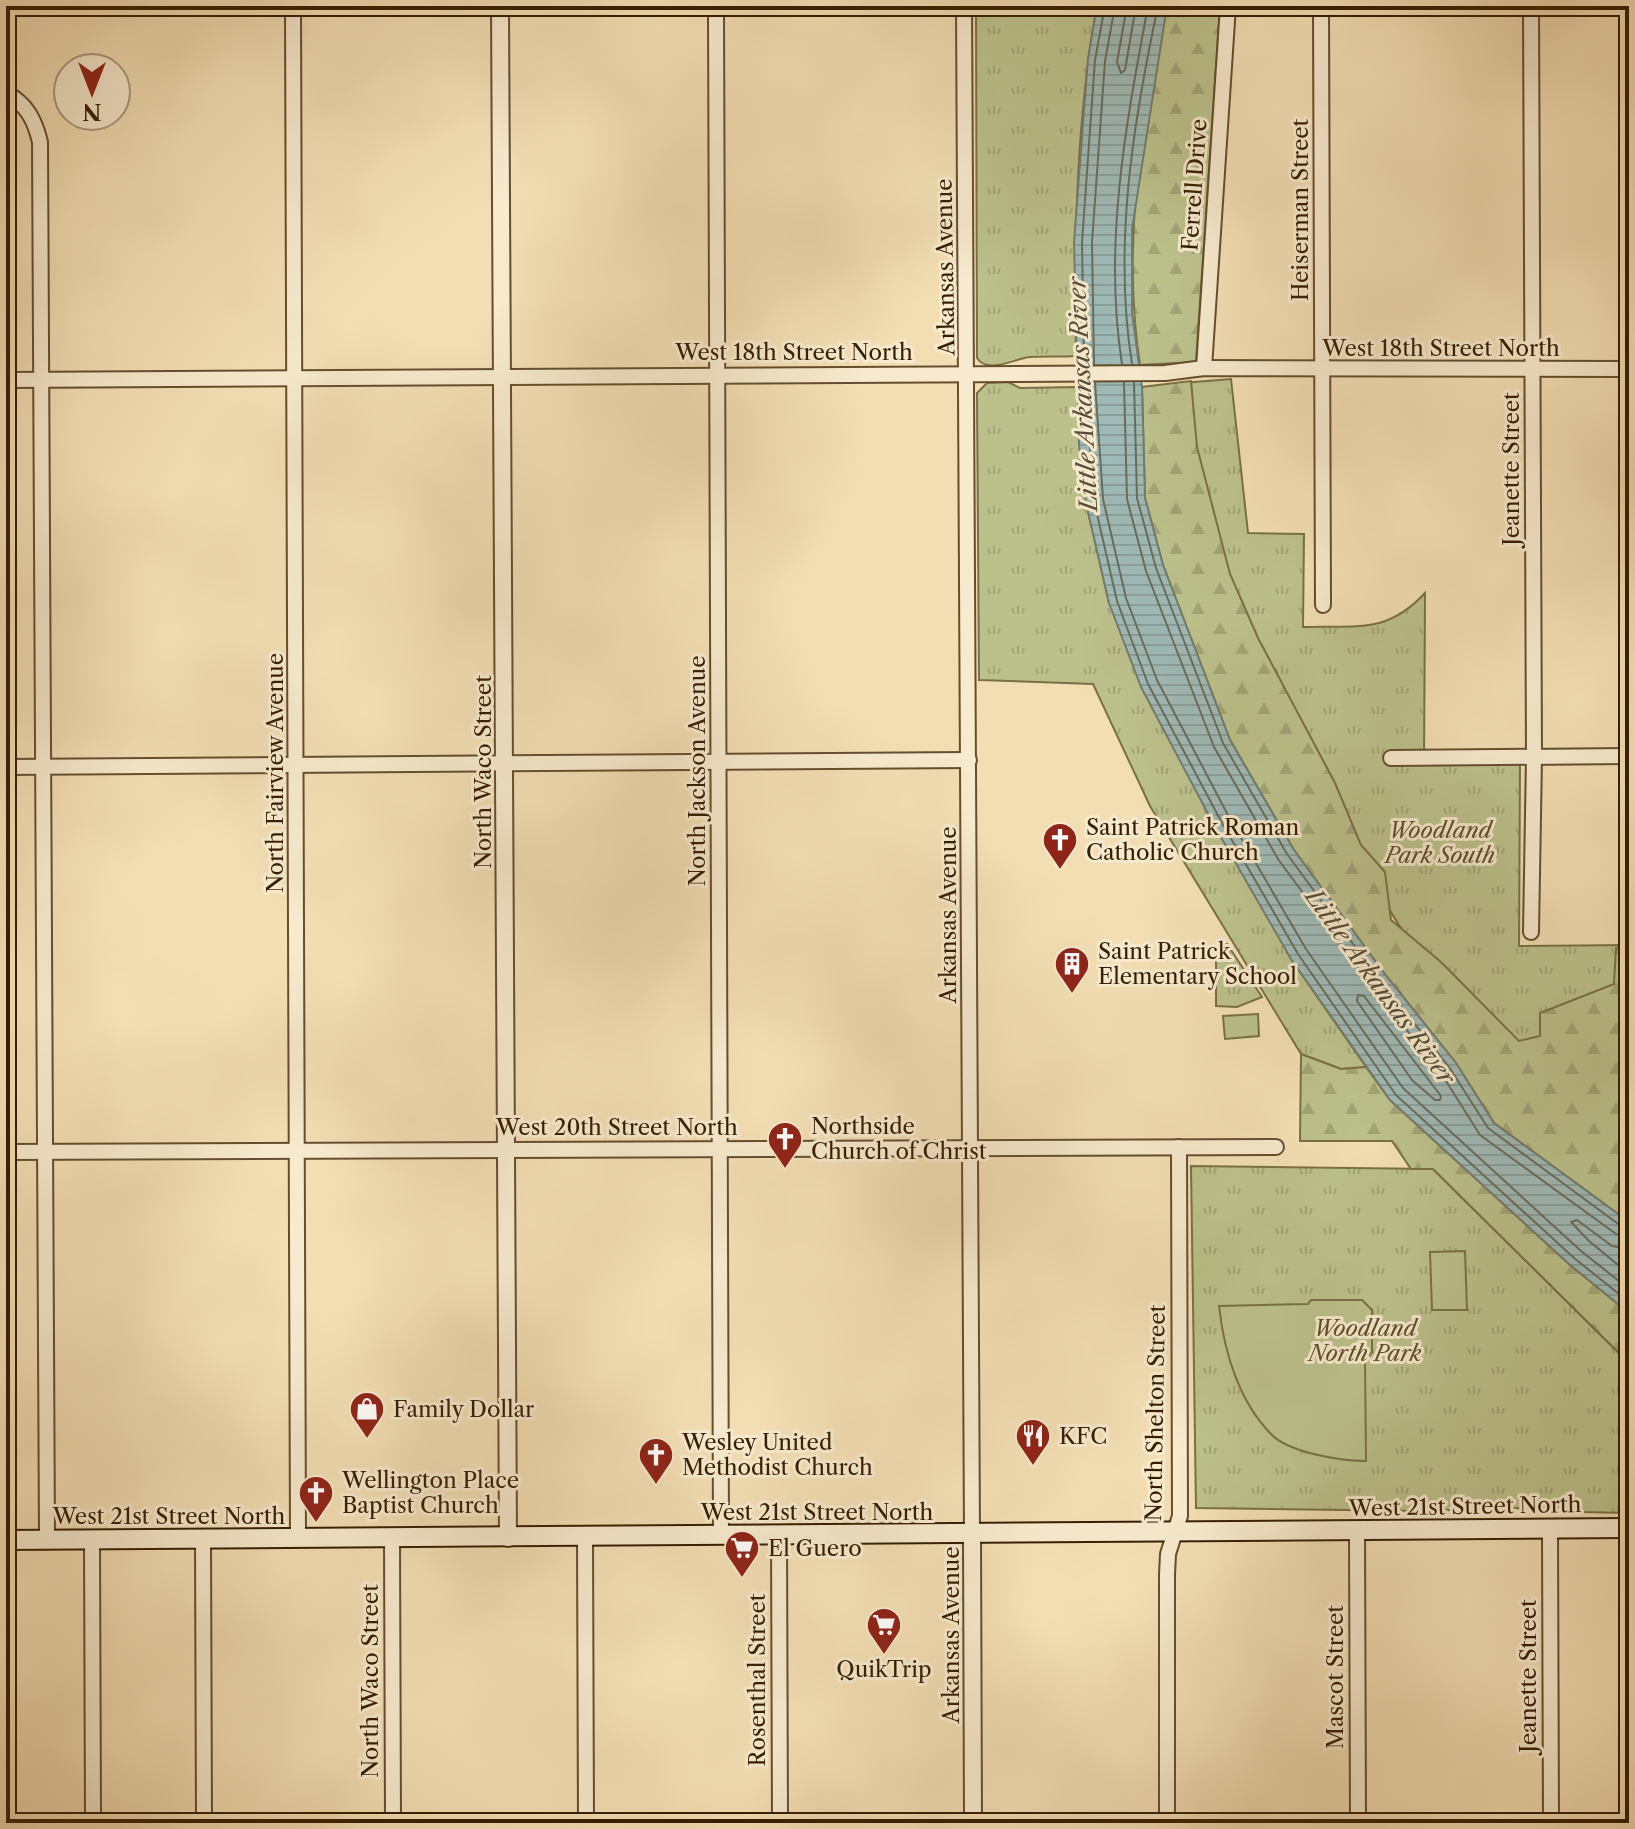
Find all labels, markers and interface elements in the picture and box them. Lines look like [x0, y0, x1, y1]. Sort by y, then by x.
north arrow [52, 52, 132, 132]
text: N [82, 98, 102, 125]
street label: Ferrell Drive [1176, 118, 1213, 252]
street label: Heiserman Street [1287, 118, 1314, 301]
street label: Arkansas Avenue [930, 178, 961, 357]
water label: Little Arkansas River [1062, 274, 1103, 514]
street label: West 18th Street North [1321, 335, 1560, 362]
street label: West 18th Street North [674, 339, 913, 366]
street label: Jeanette Street [1498, 392, 1525, 549]
street label: North Fairview Avenue [262, 653, 289, 893]
street label: North Jackson Avenue [684, 655, 711, 887]
street label: North Waco Street [470, 675, 497, 869]
place label: Saint Patrick Roman Catholic Church [1086, 814, 1300, 866]
park label: Woodland Park South [1383, 817, 1495, 869]
church icon: Saint Patrick Roman Catholic Church [1041, 821, 1079, 871]
street label: Arkansas Avenue [935, 826, 962, 1005]
water label: Little Arkansas River [1298, 881, 1462, 1092]
place label: Saint Patrick Elementary School [1098, 938, 1297, 990]
building icon: Saint Patrick Elementary School [1053, 945, 1091, 995]
place label: Northside Church of Christ [811, 1113, 987, 1165]
street label: West 20th Street North [495, 1114, 738, 1141]
church icon: Northside Church of Christ [766, 1120, 804, 1170]
street label: North Shelton Street [1140, 1304, 1171, 1522]
park label: Woodland North Park [1306, 1315, 1422, 1367]
shop icon: Family Dollar [348, 1390, 386, 1440]
place label: Family Dollar [393, 1396, 534, 1423]
restaurant icon: KFC [1014, 1417, 1052, 1467]
place label: KFC [1059, 1423, 1107, 1450]
place label: Wesley United Methodist Church [681, 1429, 873, 1481]
church icon: Wesley United Methodist Church [637, 1436, 675, 1486]
place label: Wellington Place Baptist Church [341, 1467, 519, 1519]
church icon: Wellington Place Baptist Church [297, 1474, 335, 1524]
street label: West 21st Street North [1347, 1491, 1582, 1522]
street label: West 21st Street North [700, 1499, 934, 1526]
street label: West 21st Street North [52, 1503, 286, 1530]
supermarket icon: El Guero [723, 1529, 761, 1579]
place label: El Guero [768, 1535, 862, 1562]
street label: Arkansas Avenue [938, 1546, 965, 1725]
street label: North Waco Street [357, 1584, 384, 1778]
street label: Rosenthal Street [744, 1593, 771, 1766]
street label: Jeanette Street [1515, 1599, 1542, 1756]
street label: Mascot Street [1322, 1605, 1349, 1749]
supermarket icon: QuikTrip [865, 1606, 903, 1656]
place label: QuikTrip [836, 1656, 932, 1683]

